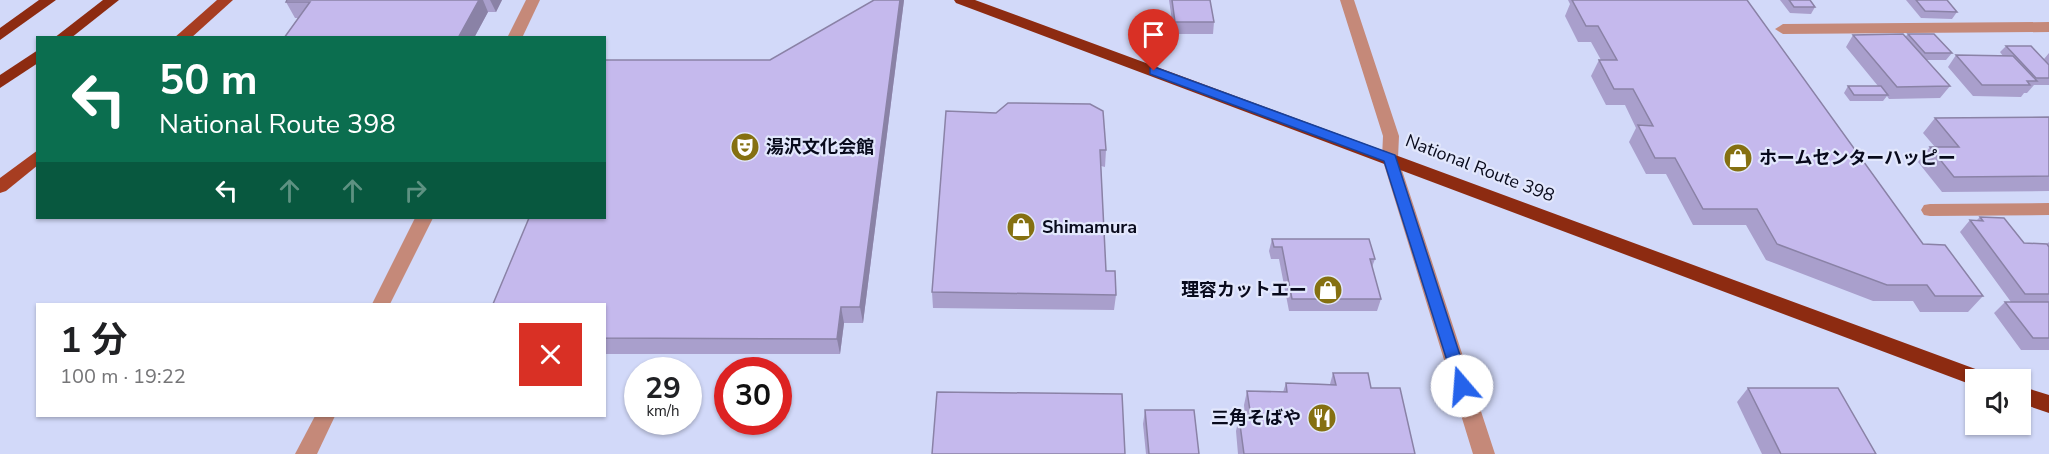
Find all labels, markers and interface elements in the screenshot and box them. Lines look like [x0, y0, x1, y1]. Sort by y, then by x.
pin [1128, 9, 1179, 71]
icon: arrive [1137, 18, 1170, 51]
text: 50 m [159, 52, 258, 109]
icon: left [60, 60, 138, 138]
text: National Route 398 [159, 106, 396, 143]
street label: National Route 398 [1402, 129, 1558, 207]
theatre icon: 湯沢文化会館 [729, 131, 761, 163]
place label: 湯沢文化会館 [766, 135, 874, 159]
shop icon: ホームセンターハッピー [1722, 142, 1754, 174]
place label: ホームセンターハッピー [1759, 146, 1956, 170]
icon: left [210, 174, 243, 207]
icon: ahead [273, 174, 306, 207]
icon: ahead [336, 174, 369, 207]
icon: right [399, 174, 432, 207]
shop icon: Shimamura [1005, 211, 1037, 243]
place label: Shimamura [1042, 215, 1137, 239]
shop icon: 理容カットエー [1312, 274, 1344, 306]
place label: 理容カットエー [1181, 278, 1307, 302]
text: 1 分 [60, 316, 127, 365]
button: close [519, 323, 582, 386]
position arrow [1430, 354, 1494, 418]
speed limit sign: 30 [714, 357, 792, 435]
text: 100 m · 19:22 [60, 363, 186, 390]
text: 29 [645, 368, 681, 409]
map controls [1965, 369, 2031, 435]
button: sound [1965, 369, 2031, 435]
text: km/h [646, 401, 680, 421]
restaurant icon: 三角そばや [1306, 402, 1338, 434]
place label: 三角そばや [1211, 406, 1301, 430]

